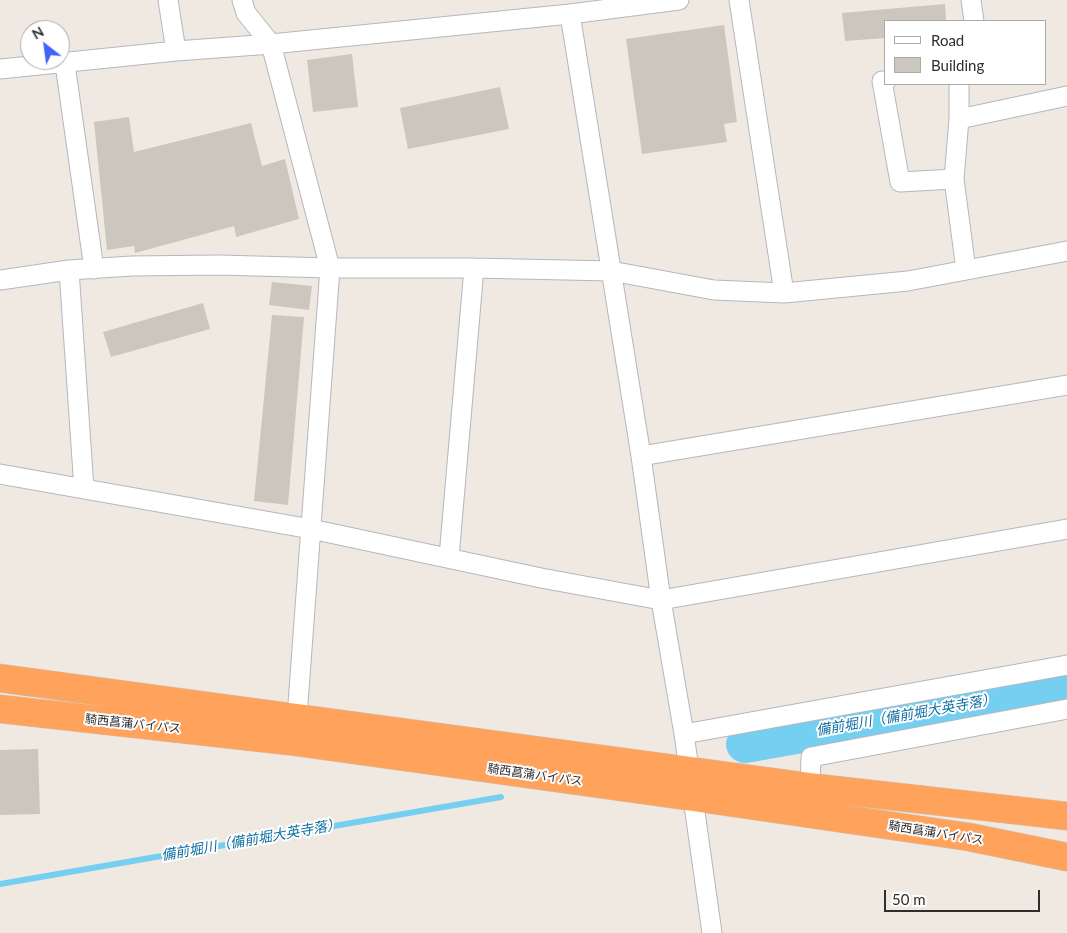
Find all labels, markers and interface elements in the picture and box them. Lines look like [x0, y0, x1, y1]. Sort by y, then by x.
north arrow [20, 20, 70, 70]
legend [884, 20, 1047, 85]
text: N [29, 22, 47, 43]
text: Road [931, 31, 964, 49]
text: Building [931, 56, 984, 74]
water label: 備前堀川（備前堀大英寺落） [815, 691, 997, 739]
street label: 騎西菖蒲バイパス [85, 712, 181, 736]
street label: 騎西菖蒲バイパス [486, 761, 584, 789]
water label: 備前堀川（備前堀大英寺落） [160, 816, 342, 864]
street label: 騎西菖蒲バイパス [887, 818, 985, 848]
scale bar [887, 880, 1043, 912]
text: 50 m [892, 890, 926, 908]

